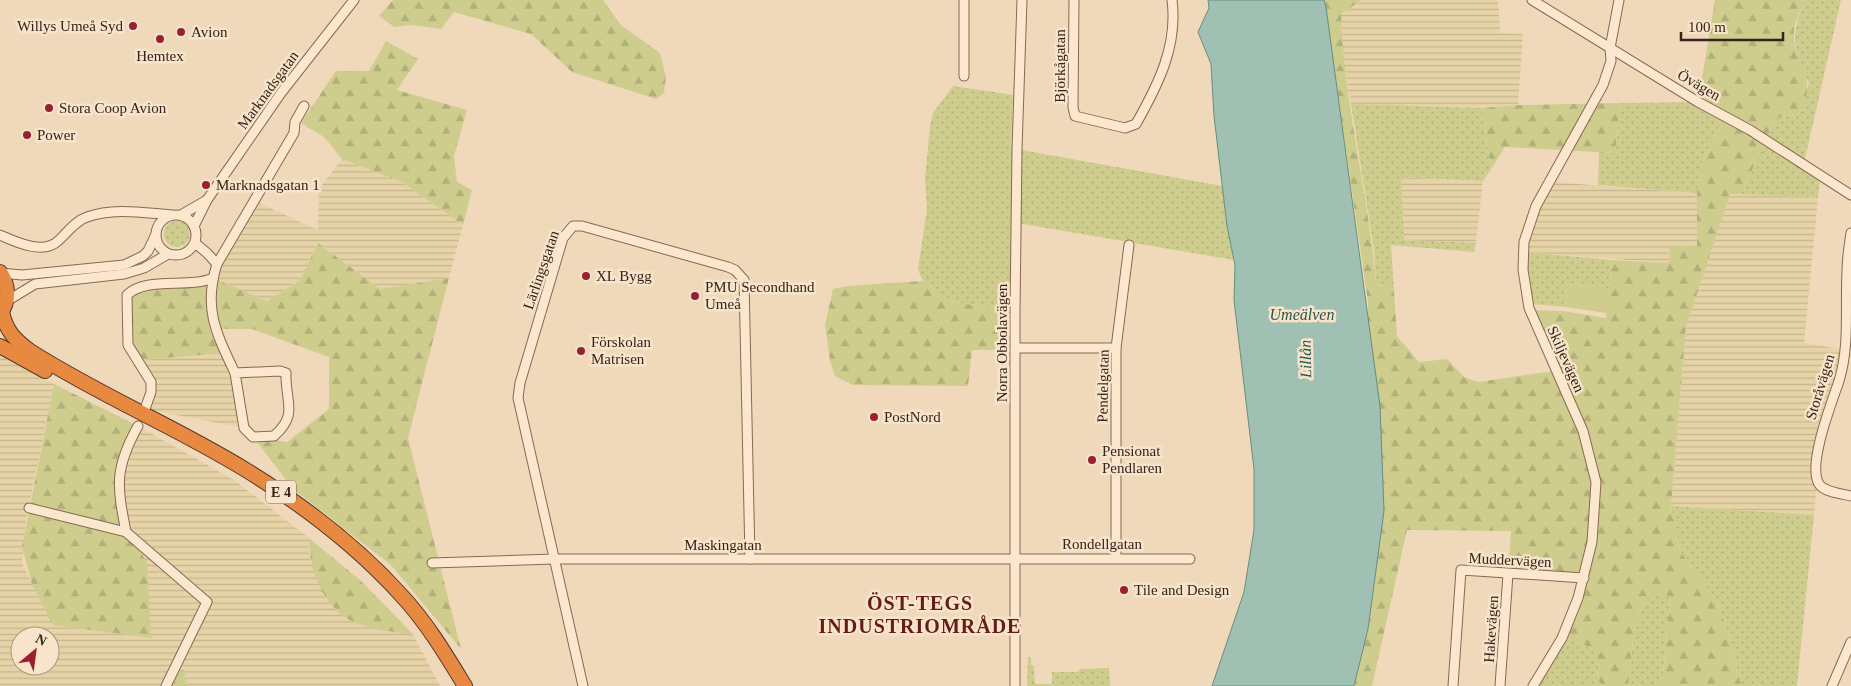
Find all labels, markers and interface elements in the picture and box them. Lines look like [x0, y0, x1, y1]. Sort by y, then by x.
scale bar [1681, 10, 1784, 42]
place label: Willys Umeå Syd [17, 18, 123, 34]
text: 100 m [1688, 19, 1726, 35]
marker: Willys Umeå Syd [127, 20, 139, 32]
place label: Avion [191, 24, 228, 40]
marker: Avion [175, 26, 187, 38]
street label: Björkågatan [1052, 29, 1068, 103]
marker: Hemtex [154, 33, 166, 45]
street label: Marknadsgatan [234, 47, 302, 132]
place label: Hemtex [136, 48, 184, 64]
street label: Övägen [1675, 66, 1724, 104]
place label: Stora Coop Avion [59, 100, 167, 116]
marker: Stora Coop Avion [43, 102, 55, 114]
place label: Power [37, 127, 75, 143]
marker: Power [21, 129, 33, 141]
place label: Marknadsgatan 1 [216, 177, 320, 193]
marker: Marknadsgatan 1 [200, 179, 212, 191]
street label: Lärlingsgatan [520, 228, 562, 312]
place label: XL Bygg [596, 268, 652, 284]
marker: XL Bygg [580, 270, 592, 282]
place label: PMU Secondhand Umeå [705, 279, 815, 312]
street label: Norra Obbolavägen [994, 283, 1010, 402]
marker: PMU Secondhand Umeå [689, 290, 701, 302]
water label: Umeälven [1270, 306, 1334, 323]
street label: Skiljevägen [1544, 323, 1588, 395]
place label: Förskolan Matrisen [591, 334, 652, 367]
water label: Lillån [1297, 340, 1314, 379]
marker: Förskolan Matrisen [575, 345, 587, 357]
street label: Pendelgatan [1094, 349, 1112, 423]
street label: Storåvägen [1802, 352, 1838, 422]
place label: PostNord [884, 409, 941, 425]
marker: PostNord [868, 411, 880, 423]
place label: Pensionat Pendlaren [1102, 443, 1162, 476]
marker: Pensionat Pendlaren [1086, 454, 1098, 466]
road number: E 4 [266, 481, 296, 504]
street label: Rondellgatan [1062, 536, 1142, 552]
street label: Maskingatan [684, 537, 762, 553]
street label: Muddervägen [1468, 550, 1553, 570]
place label: Tile and Design [1134, 582, 1230, 598]
marker: Tile and Design [1118, 584, 1130, 596]
district label: ÖST-TEGS INDUSTRIOMRÅDE [819, 592, 1021, 637]
street label: Hakevägen [1481, 594, 1501, 663]
north arrow [10, 626, 60, 676]
text: N [33, 631, 49, 649]

